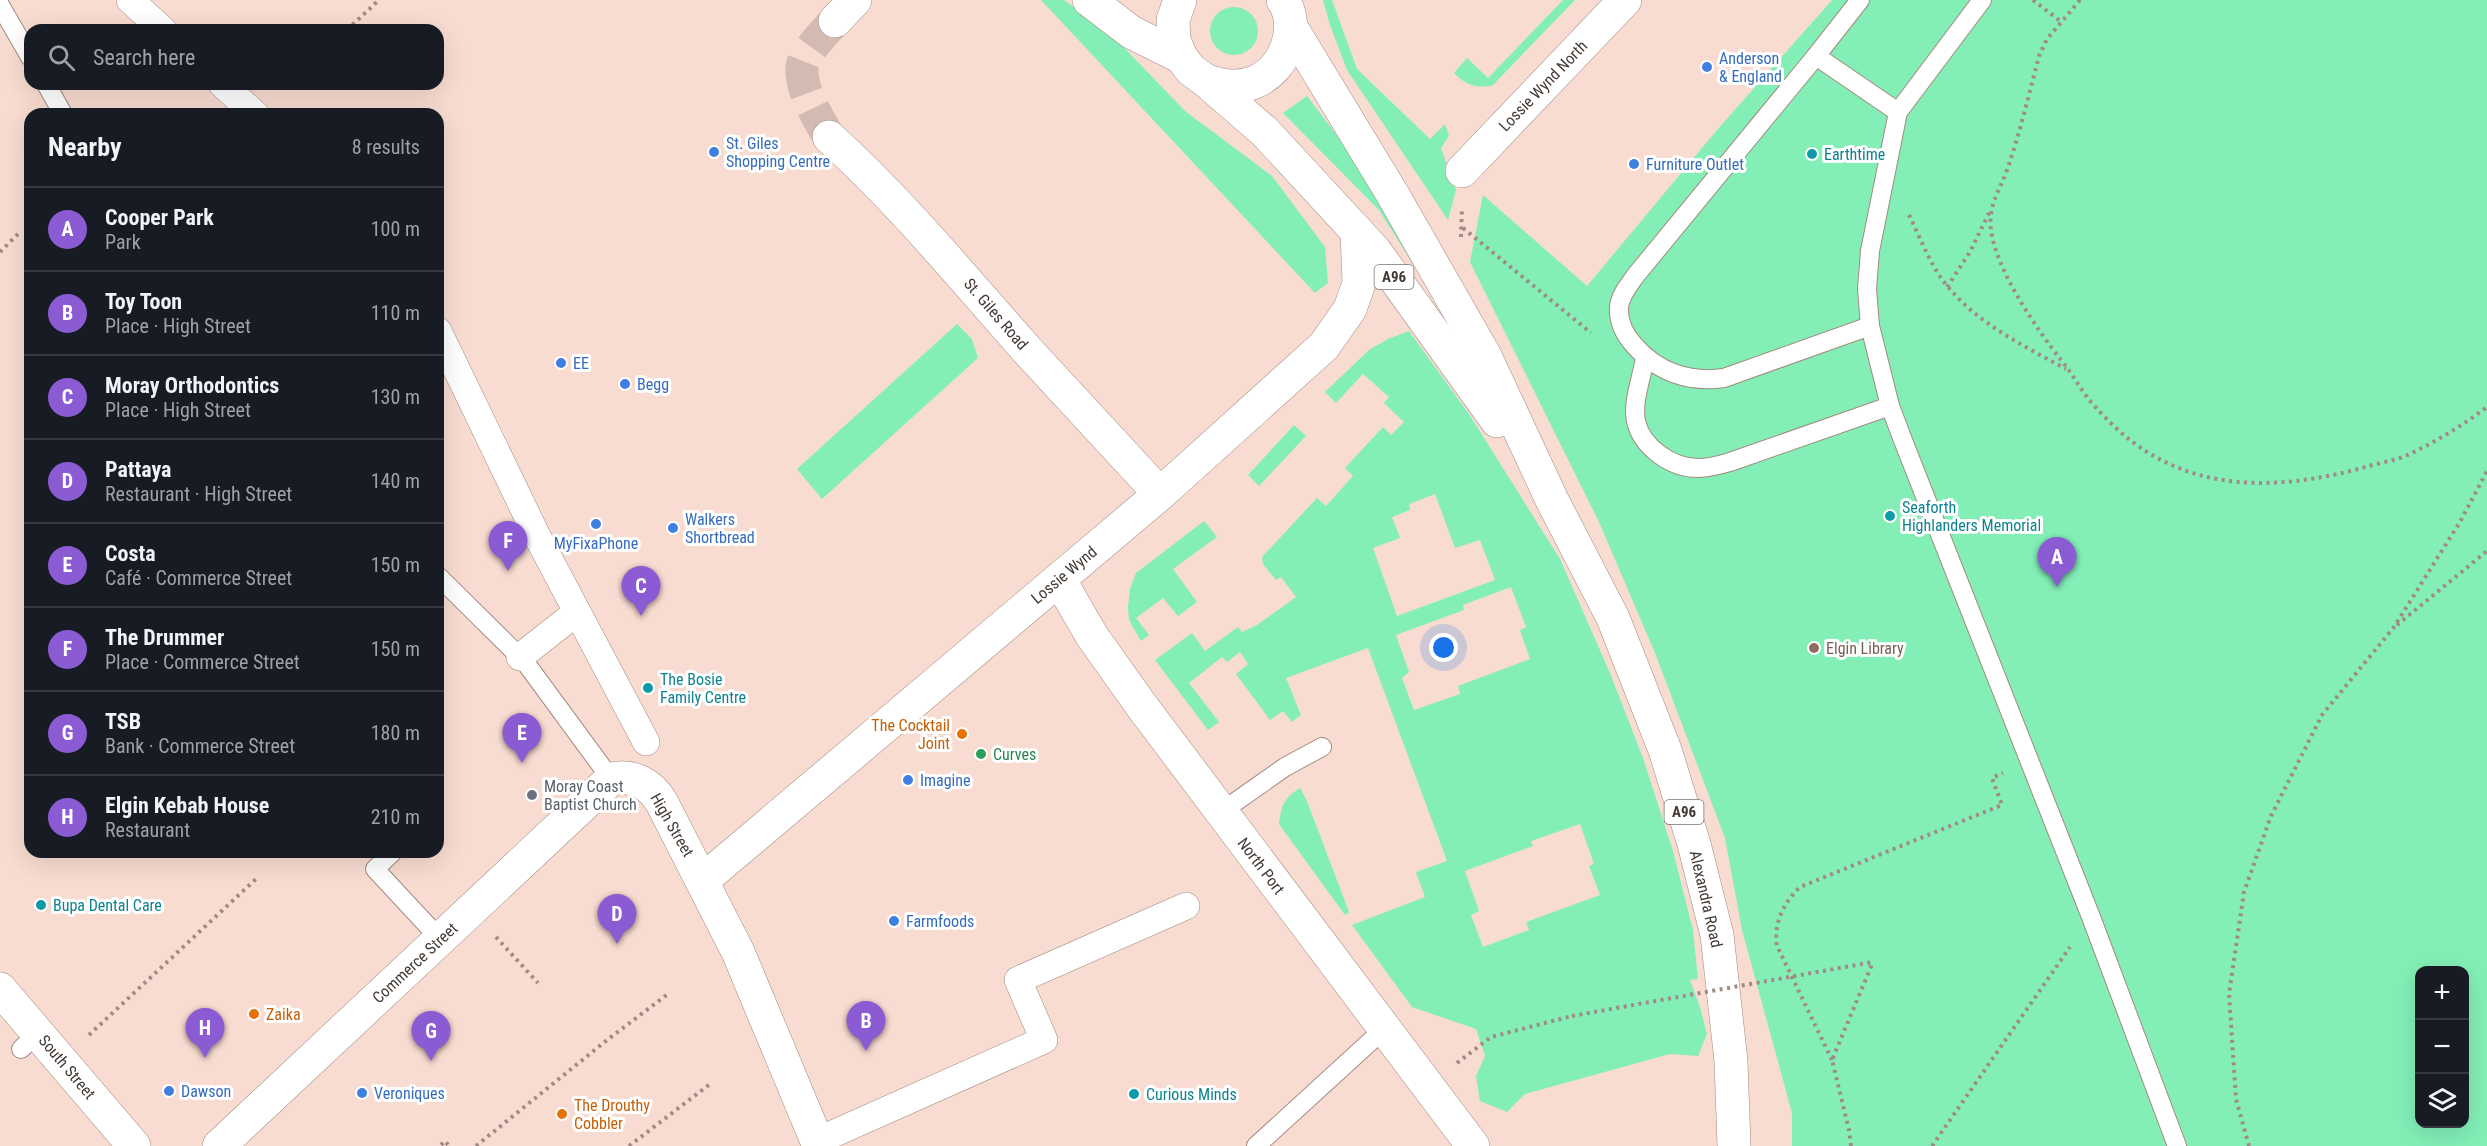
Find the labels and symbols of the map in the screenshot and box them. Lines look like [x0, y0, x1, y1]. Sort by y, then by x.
street label: Lossie Wynd North [1495, 37, 1591, 135]
place label: Anderson & England [1719, 49, 1782, 86]
marker: Anderson & England [1700, 60, 1714, 74]
place label: St. Giles Shopping Centre [726, 134, 830, 171]
marker: St. Giles Shopping Centre [707, 145, 721, 159]
place label: Earthtime [1824, 145, 1885, 164]
marker: Earthtime [1805, 147, 1819, 161]
place label: Furniture Outlet [1646, 155, 1744, 174]
marker: Furniture Outlet [1627, 157, 1641, 171]
road number: A96 [1374, 265, 1414, 289]
street label: St. Giles Road [960, 274, 1032, 354]
place label: EE [573, 354, 589, 373]
marker: EE [554, 356, 568, 370]
place label: Begg [637, 375, 669, 394]
marker: Begg [618, 377, 632, 391]
place label: Seaforth Highlanders Memorial [1902, 498, 2041, 535]
marker: Seaforth Highlanders Memorial [1883, 509, 1897, 523]
place label: Walkers Shortbread [685, 510, 755, 547]
marker: MyFixaPhone [589, 517, 603, 531]
marker: Walkers Shortbread [666, 521, 680, 535]
pin: F [488, 522, 528, 571]
place label: MyFixaPhone [554, 534, 638, 553]
pin: A [2038, 538, 2076, 587]
street label: Lossie Wynd [1027, 542, 1101, 608]
pin: C [622, 566, 660, 616]
your location [1429, 633, 1458, 662]
place label: Elgin Library [1826, 639, 1904, 658]
marker: Elgin Library [1807, 641, 1821, 655]
place label: The Bosie Family Centre [660, 670, 746, 707]
marker: The Bosie Family Centre [641, 681, 655, 695]
pin: E [502, 714, 542, 763]
place label: The Cocktail Joint [871, 716, 950, 753]
marker: The Cocktail Joint [955, 727, 969, 741]
place label: Curves [993, 745, 1036, 764]
marker: Curves [974, 747, 988, 761]
place label: Imagine [920, 771, 971, 790]
marker: Imagine [901, 773, 915, 787]
place label: Moray Coast Baptist Church [544, 777, 637, 814]
marker: Moray Coast Baptist Church [525, 788, 539, 802]
street label: High Street [646, 790, 698, 860]
road number: A96 [1664, 800, 1704, 824]
street label: North Port [1234, 834, 1289, 898]
street label: Alexandra Road [1686, 849, 1726, 949]
pin: D [598, 894, 636, 944]
place label: Bupa Dental Care [53, 896, 162, 915]
marker: Bupa Dental Care [34, 898, 48, 912]
place label: Farmfoods [906, 912, 974, 931]
marker: Farmfoods [887, 914, 901, 928]
street label: Commerce Street [368, 919, 462, 1007]
pin: B [846, 1002, 886, 1051]
place label: Zaika [266, 1005, 301, 1024]
marker: Zaika [247, 1007, 261, 1021]
pin: H [186, 1008, 224, 1058]
pin: G [412, 1012, 450, 1061]
street label: South Street [35, 1031, 99, 1103]
place label: Dawson [181, 1082, 231, 1101]
marker: Dawson [162, 1084, 176, 1098]
place label: Veroniques [374, 1084, 445, 1103]
place label: Curious Minds [1146, 1085, 1237, 1104]
marker: Veroniques [355, 1086, 369, 1100]
marker: Curious Minds [1127, 1087, 1141, 1101]
place label: The Drouthy Cobbler [574, 1096, 650, 1133]
marker: The Drouthy Cobbler [555, 1107, 569, 1121]

